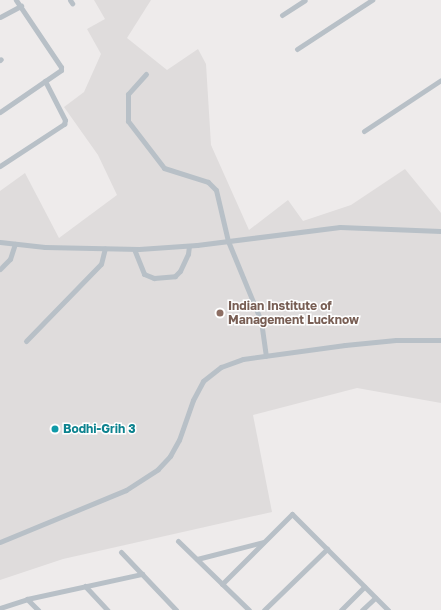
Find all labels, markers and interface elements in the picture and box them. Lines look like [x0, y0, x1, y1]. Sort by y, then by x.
place label: Indian Institute of Management Lucknow [228, 299, 359, 327]
marker: Indian Institute of Management Lucknow [215, 308, 225, 318]
place label: Bodhi-Grih 3 [63, 422, 136, 436]
marker: Bodhi-Grih 3 [50, 424, 60, 434]

